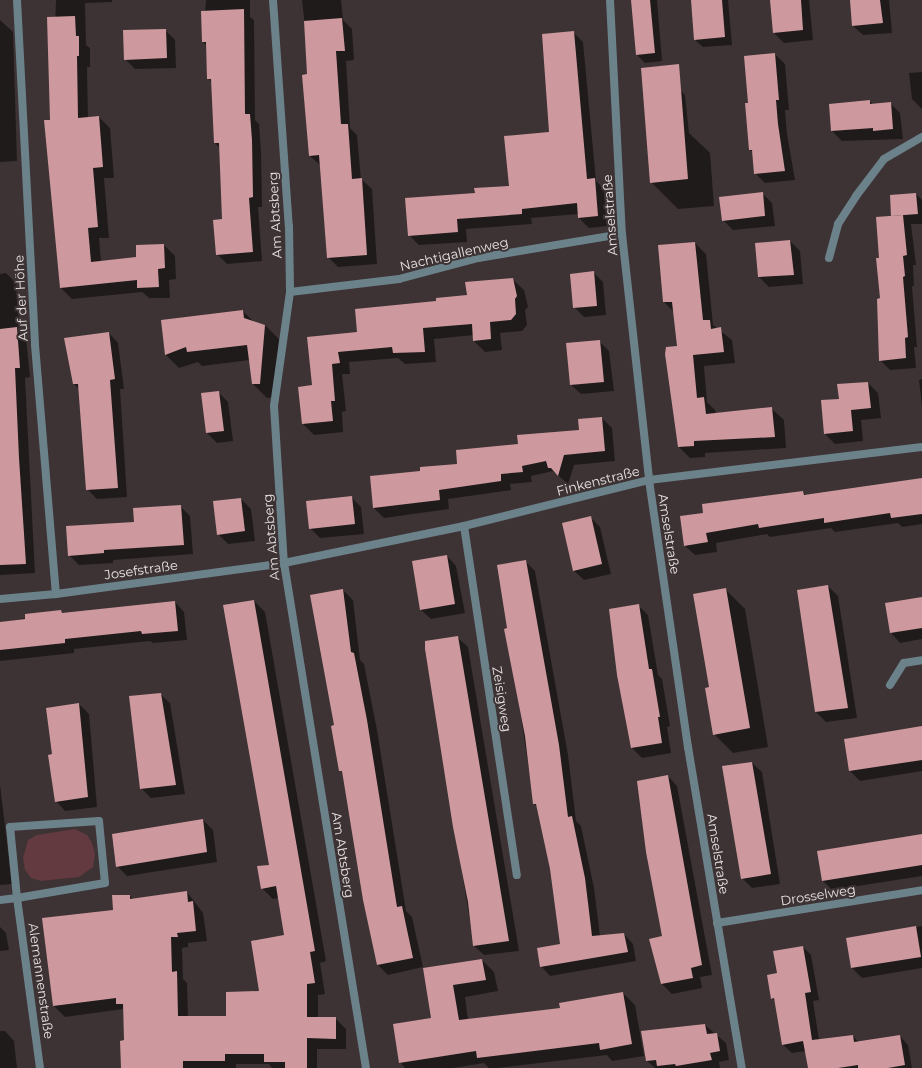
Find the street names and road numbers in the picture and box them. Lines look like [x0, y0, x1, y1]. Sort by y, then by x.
street label: Am Abtsberg [265, 171, 285, 259]
street label: Amselstraße [599, 174, 621, 256]
street label: Nachtigallenweg [398, 234, 510, 274]
street label: Auf der Höhe [11, 254, 31, 342]
street label: Finkenstraße [555, 463, 641, 499]
street label: Am Abtsberg [259, 493, 283, 581]
street label: Amselstraße [655, 493, 683, 575]
street label: Josefstraße [103, 557, 179, 583]
street label: Zeisigweg [489, 665, 515, 733]
street label: Am Abtsberg [328, 811, 358, 899]
street label: Amselstraße [704, 813, 732, 895]
street label: Drosselweg [779, 881, 857, 909]
street label: Alemannenstraße [25, 922, 57, 1040]

